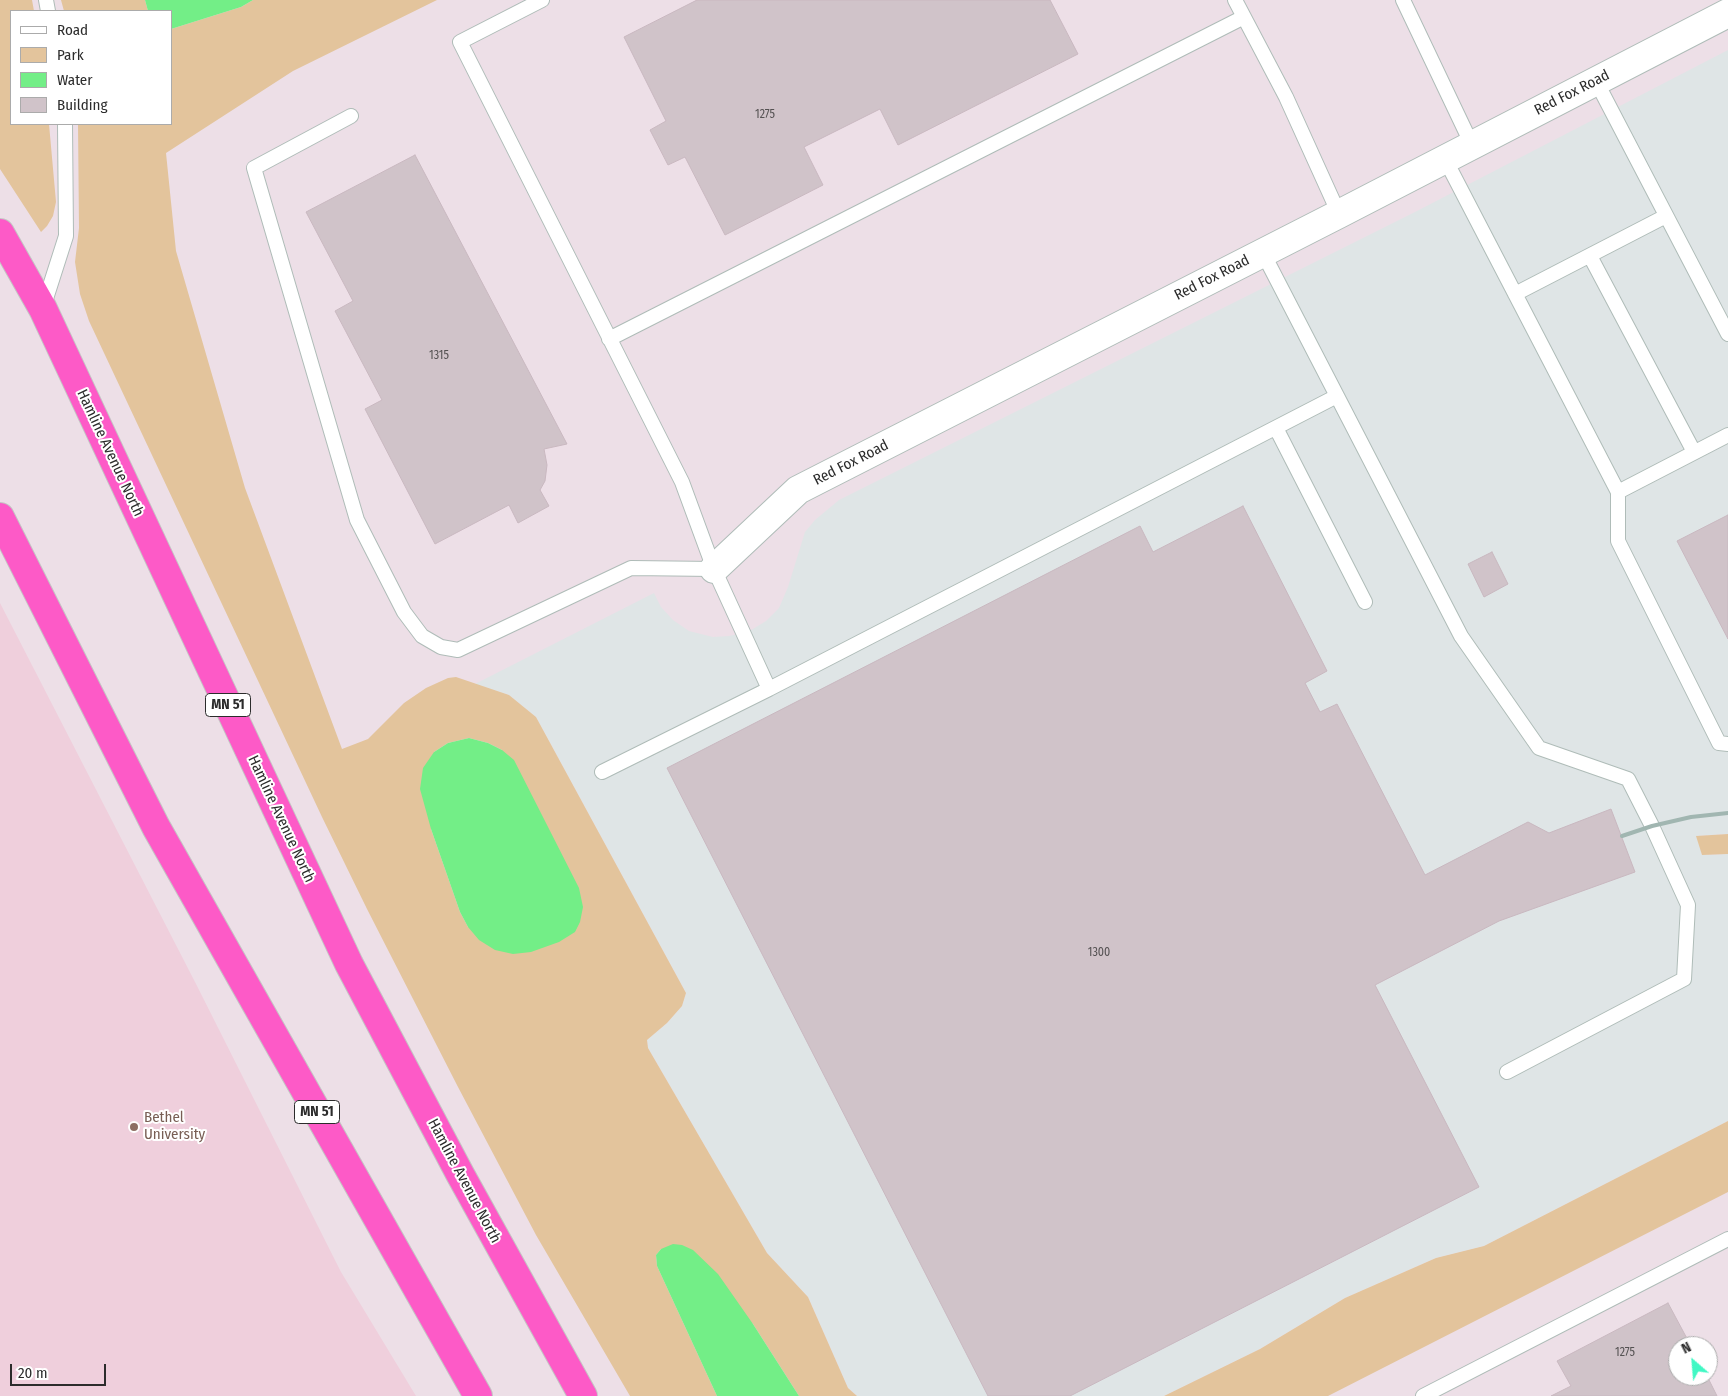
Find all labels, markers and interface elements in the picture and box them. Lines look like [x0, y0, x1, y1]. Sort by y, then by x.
legend [10, 10, 172, 125]
text: Road [57, 21, 88, 39]
text: Park [57, 46, 84, 64]
street label: Red Fox Road [1531, 66, 1613, 120]
text: Water [57, 71, 92, 89]
text: Building [57, 96, 108, 114]
house number: 1275 [755, 108, 775, 122]
street label: Red Fox Road [1171, 251, 1253, 305]
house number: 1315 [429, 349, 449, 363]
street label: Hamline Avenue North [73, 387, 147, 519]
street label: Red Fox Road [810, 436, 892, 490]
road number: MN 51 [206, 694, 250, 716]
street label: Hamline Avenue North [244, 753, 318, 885]
house number: 1300 [1088, 946, 1110, 960]
road number: MN 51 [294, 1100, 340, 1124]
place label: Bethel University [144, 1109, 205, 1144]
street label: Hamline Avenue North [424, 1116, 504, 1246]
marker: Bethel University [128, 1121, 140, 1133]
north arrow [1668, 1336, 1718, 1386]
text: N [1679, 1339, 1694, 1358]
house number: 1275 [1615, 1346, 1635, 1360]
scale bar [12, 1354, 109, 1386]
text: 20 m [18, 1364, 48, 1382]

